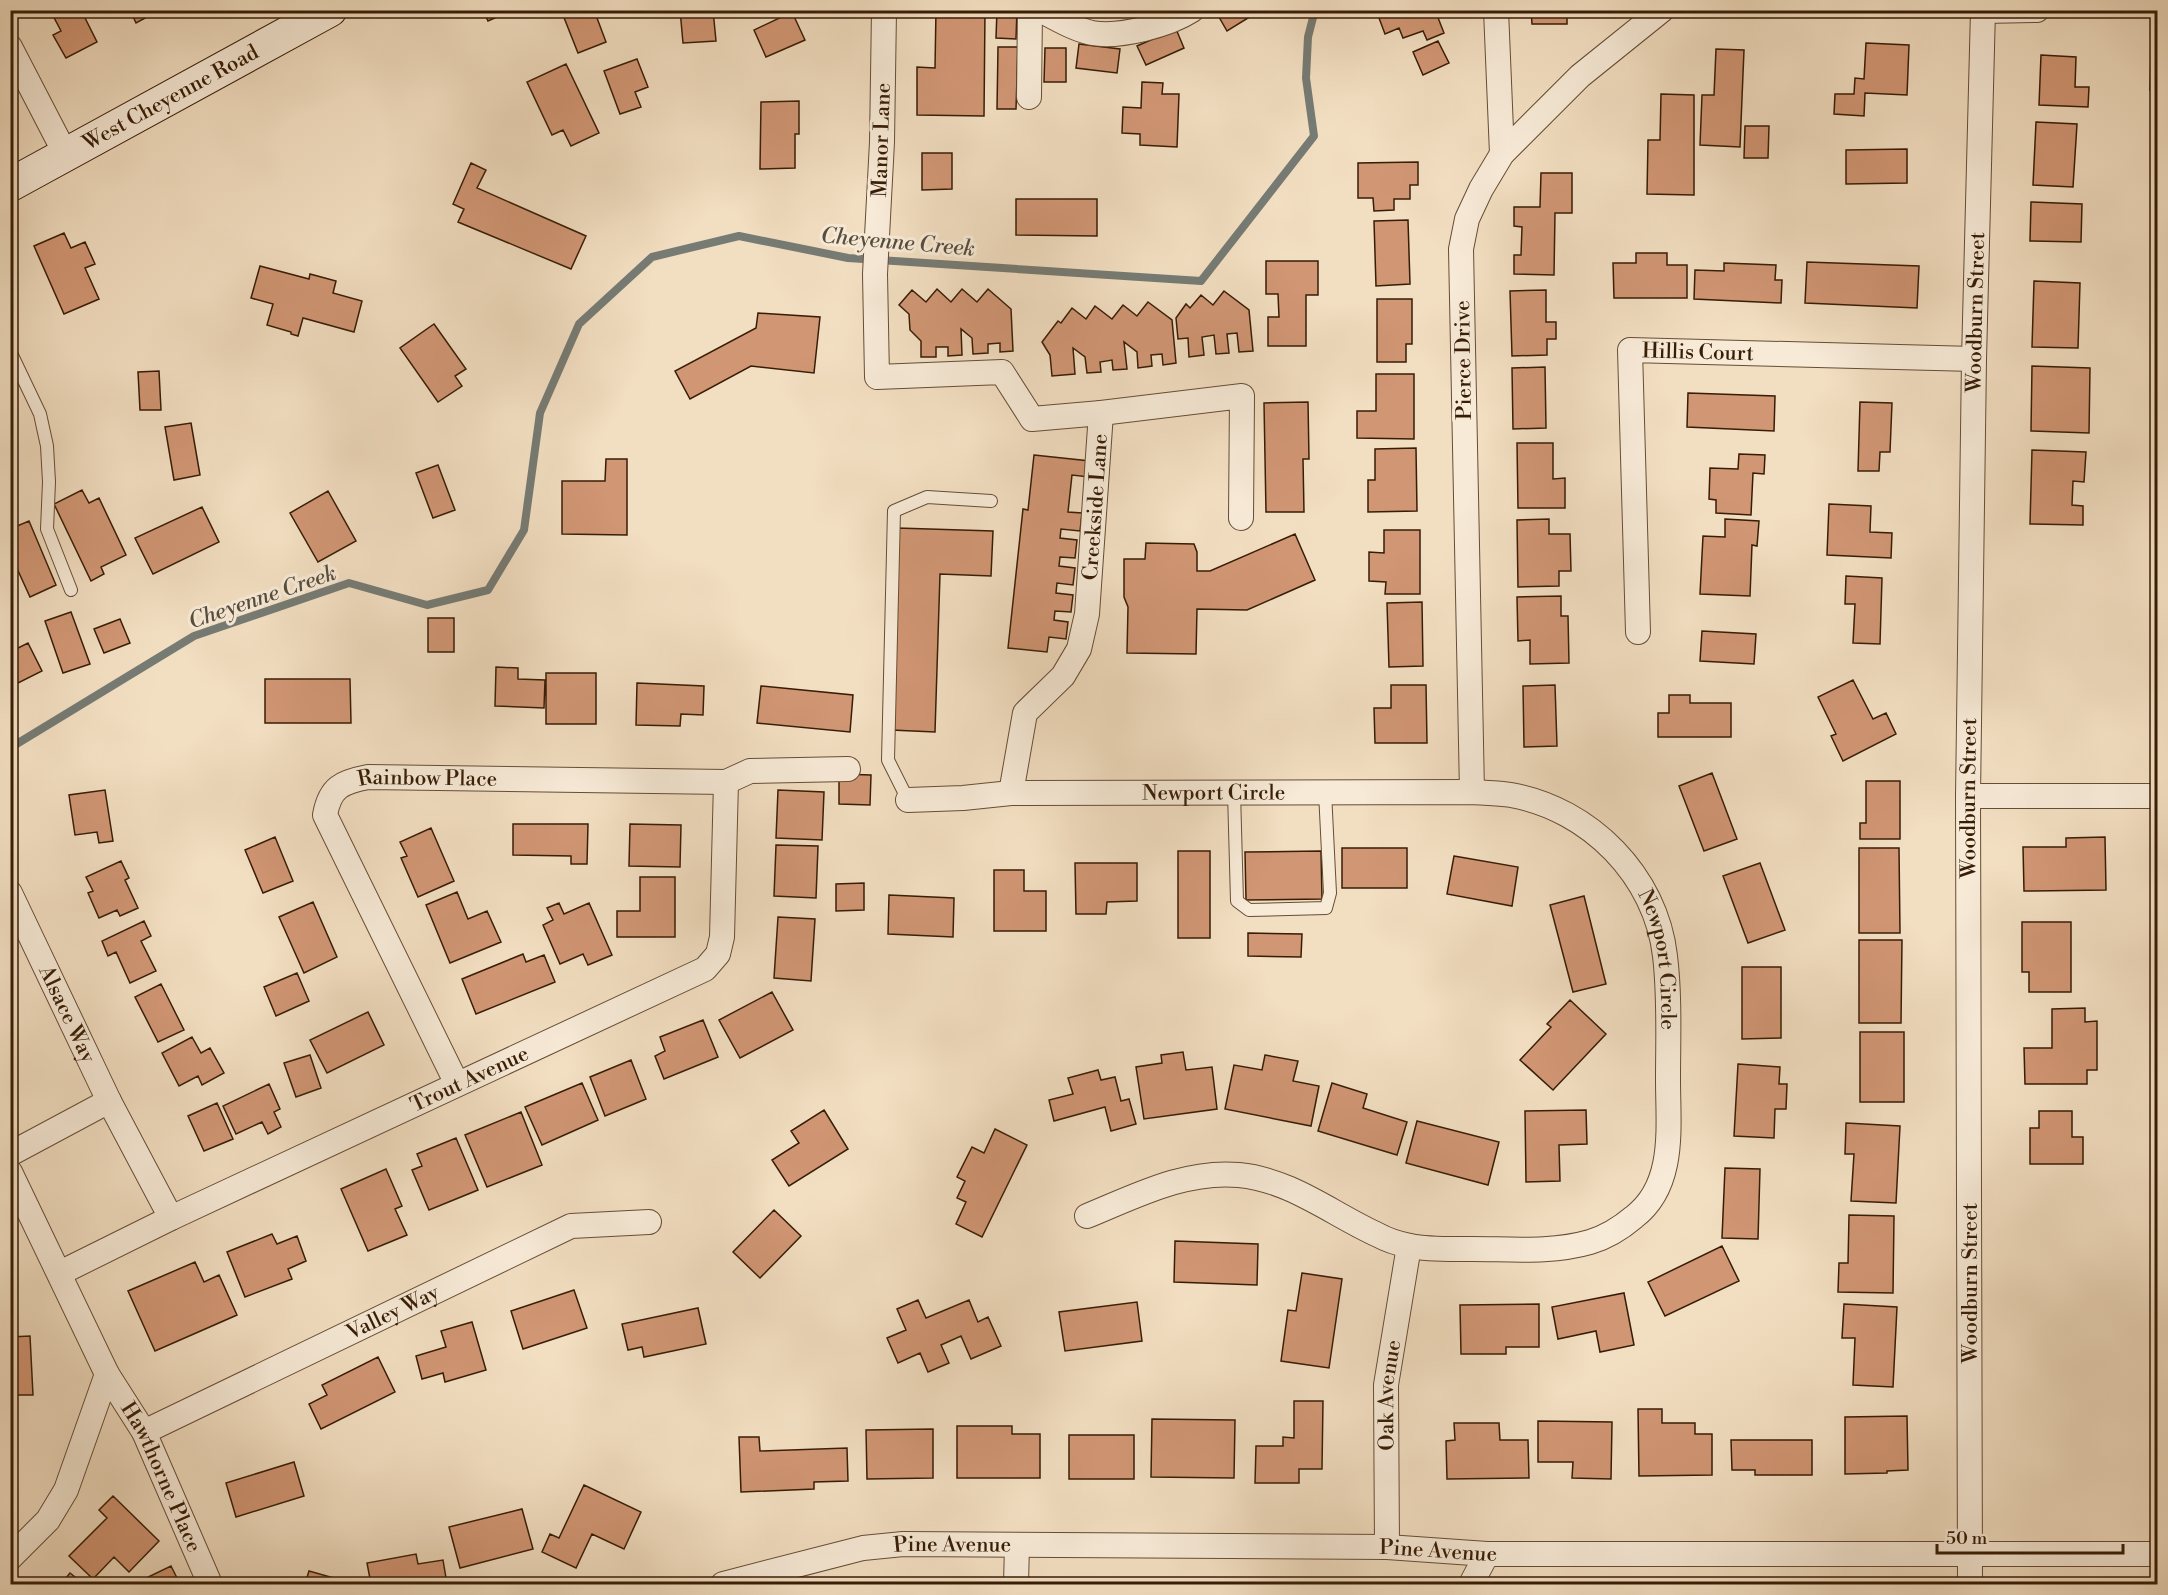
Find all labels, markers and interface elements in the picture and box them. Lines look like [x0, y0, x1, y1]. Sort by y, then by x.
street label: West Cheyenne Road [78, 40, 263, 157]
street label: Manor Lane [867, 82, 897, 198]
water label: Cheyenne Creek [820, 222, 976, 263]
street label: Woodburn Street [1962, 231, 1991, 393]
street label: Pierce Drive [1450, 300, 1478, 420]
street label: Hillis Court [1642, 338, 1755, 367]
street label: Creekside Lane [1078, 433, 1114, 581]
water label: Cheyenne Creek [185, 559, 340, 635]
street label: Woodburn Street [1956, 717, 1983, 879]
street label: Rainbow Place [355, 764, 497, 793]
street label: Newport Circle [1142, 780, 1285, 807]
street label: Newport Circle [1631, 885, 1680, 1030]
street label: Alsace Way [32, 961, 101, 1068]
street label: Trout Avenue [406, 1041, 533, 1119]
street label: Woodburn Street [1958, 1202, 1984, 1364]
street label: Valley Way [342, 1279, 444, 1347]
street label: Oak Avenue [1374, 1338, 1407, 1451]
street label: Hawthorne Place [114, 1397, 207, 1557]
scale bar [1937, 1517, 2123, 1555]
text: 50 m [1946, 1527, 1988, 1550]
street label: Pine Avenue [892, 1532, 1011, 1559]
street label: Pine Avenue [1379, 1535, 1497, 1568]

